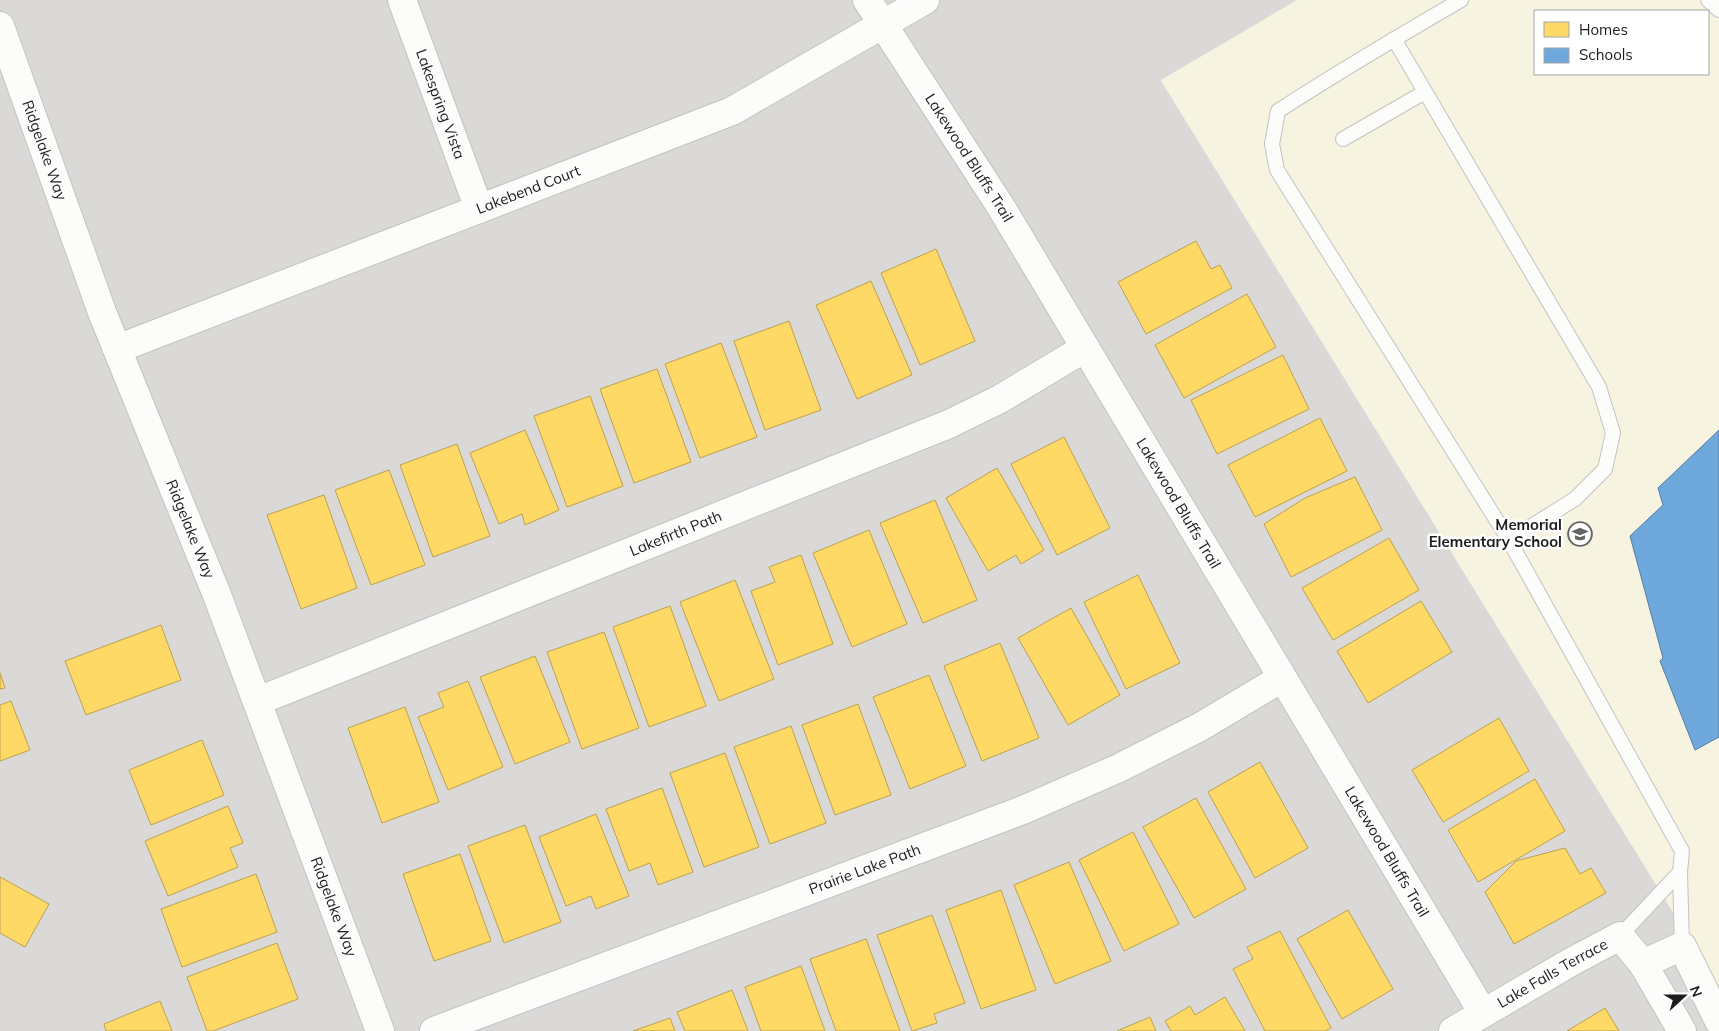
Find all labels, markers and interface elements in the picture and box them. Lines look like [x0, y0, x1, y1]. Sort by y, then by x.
legend [1534, 10, 1709, 75]
text: Homes [1579, 20, 1628, 39]
text: Schools [1579, 45, 1633, 64]
street label: Lakespring Vista [412, 46, 470, 162]
street label: Lakewood Bluffs Trail [921, 90, 1018, 225]
street label: Ridgelake Way [18, 97, 71, 203]
street label: Lakebend Court [473, 161, 583, 218]
street label: Lakewood Bluffs Trail [1132, 434, 1225, 572]
street label: Ridgelake Way [162, 477, 219, 581]
street label: Lakefirth Path [627, 506, 724, 560]
place label: Memorial Elementary School [1429, 515, 1562, 551]
school or university icon: Memorial Elementary School [1567, 521, 1593, 547]
street label: Lakewood Bluffs Trail [1341, 783, 1433, 920]
street label: Prairie Lake Path [806, 839, 923, 899]
street label: Ridgelake Way [307, 854, 361, 959]
street label: Lake Falls Terrace [1494, 934, 1611, 1012]
north arrow [1659, 971, 1709, 1021]
text: N [1686, 983, 1706, 1000]

